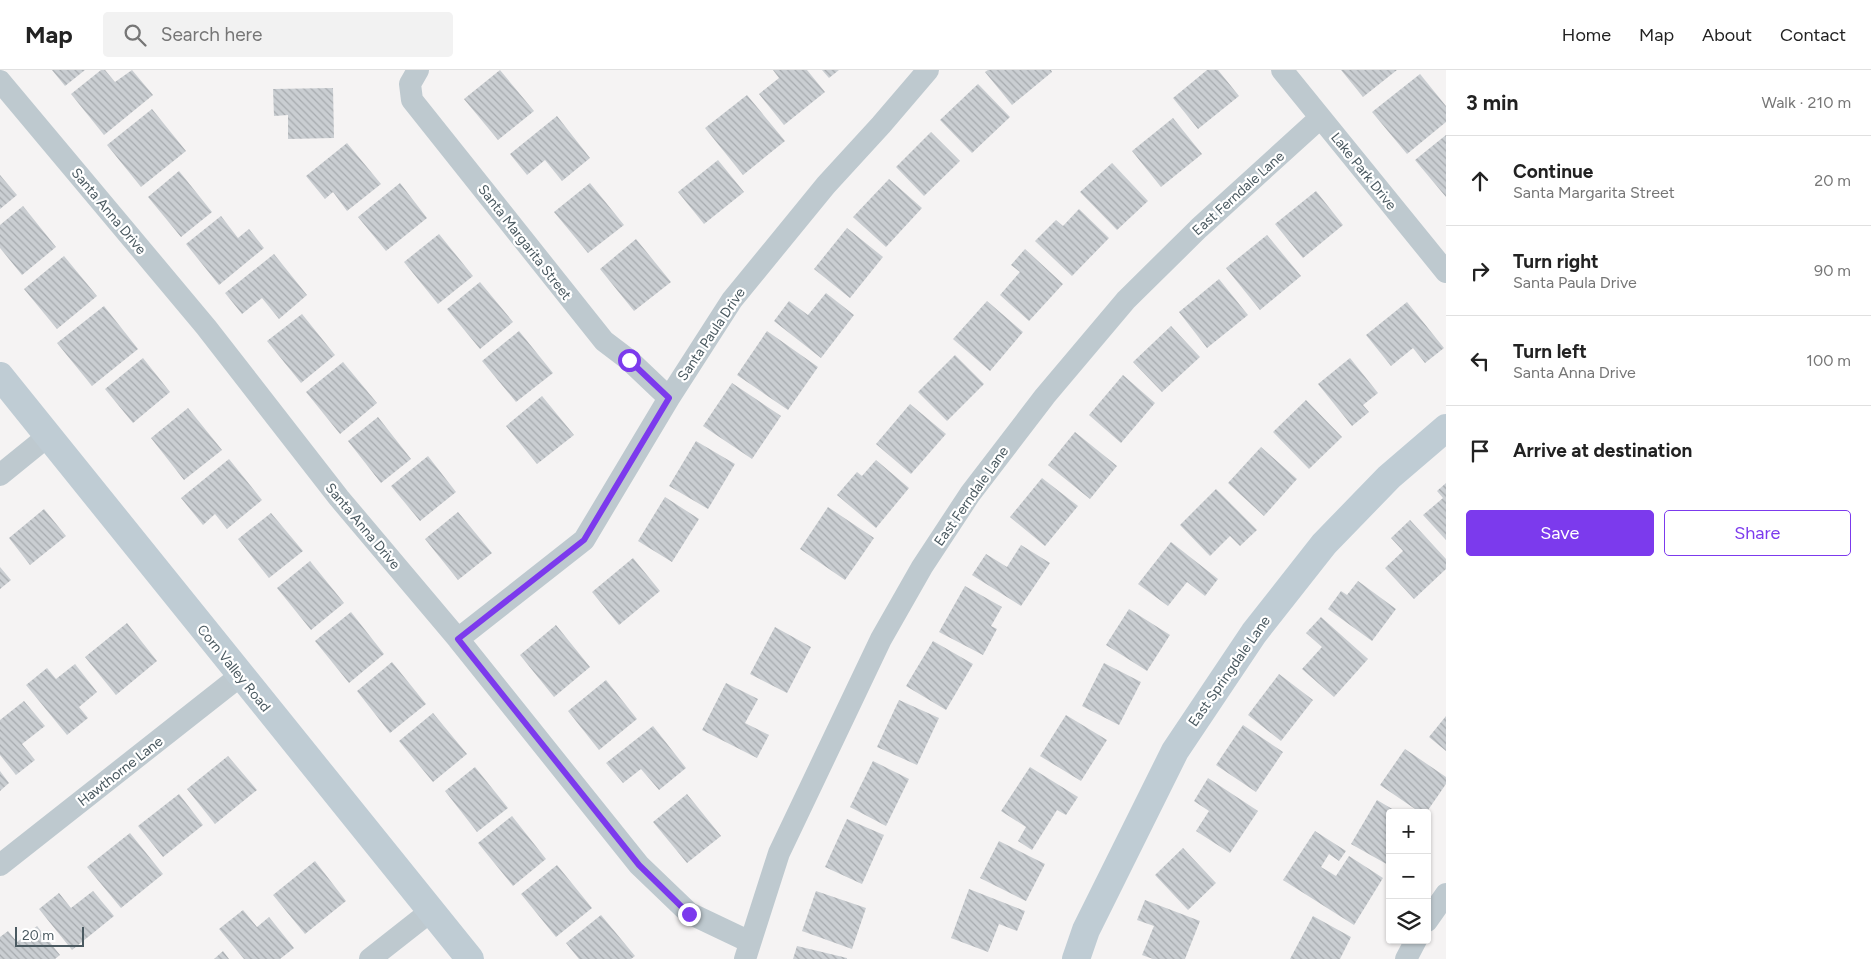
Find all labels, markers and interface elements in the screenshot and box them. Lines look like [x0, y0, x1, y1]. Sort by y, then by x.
search box [103, 12, 453, 57]
text: Map [25, 20, 73, 49]
icon: search [121, 21, 149, 49]
text: Search here [161, 23, 262, 46]
text: Home [1562, 24, 1611, 46]
text: Map [1639, 24, 1674, 46]
text: About [1702, 24, 1752, 46]
text: Contact [1780, 24, 1846, 46]
text: 3 min [1466, 90, 1518, 115]
text: Walk · 210 m [1762, 93, 1851, 112]
street label: Lake Park Drive [1327, 129, 1400, 214]
street label: East Ferndale Lane [1189, 147, 1288, 239]
text: Continue [1513, 160, 1593, 183]
street label: Santa Anna Drive [68, 165, 150, 258]
icon: ahead [1466, 167, 1494, 195]
text: 20 m [1814, 171, 1851, 190]
street label: Santa Margarita Street [474, 181, 575, 303]
text: Santa Margarita Street [1513, 183, 1675, 202]
text: Turn right [1513, 250, 1599, 273]
icon: right [1466, 257, 1494, 285]
text: 90 m [1814, 261, 1851, 280]
text: Santa Paula Drive [1513, 273, 1637, 292]
street label: Santa Paula Drive [674, 284, 749, 384]
text: Turn left [1513, 340, 1587, 363]
icon: left [1466, 347, 1494, 375]
route start [618, 349, 641, 372]
text: 100 m [1806, 351, 1851, 370]
text: Santa Anna Drive [1513, 363, 1636, 382]
icon: arrive [1466, 437, 1494, 465]
text: Arrive at destination [1513, 439, 1692, 462]
street label: East Ferndale Lane [931, 443, 1012, 549]
street label: Santa Anna Drive [322, 480, 404, 573]
button: Save [1466, 510, 1654, 556]
button: Share [1664, 510, 1851, 556]
street label: East Springdale Lane [1185, 612, 1274, 730]
street label: Corn Valley Road [193, 621, 274, 715]
street label: Hawthorne Lane [74, 733, 167, 810]
map controls [1386, 809, 1431, 944]
button: + [1386, 809, 1431, 854]
button: − [1386, 854, 1431, 899]
button: layers [1386, 899, 1431, 944]
route end [678, 903, 701, 926]
scale bar [15, 924, 84, 947]
text: 20 m [22, 927, 54, 944]

